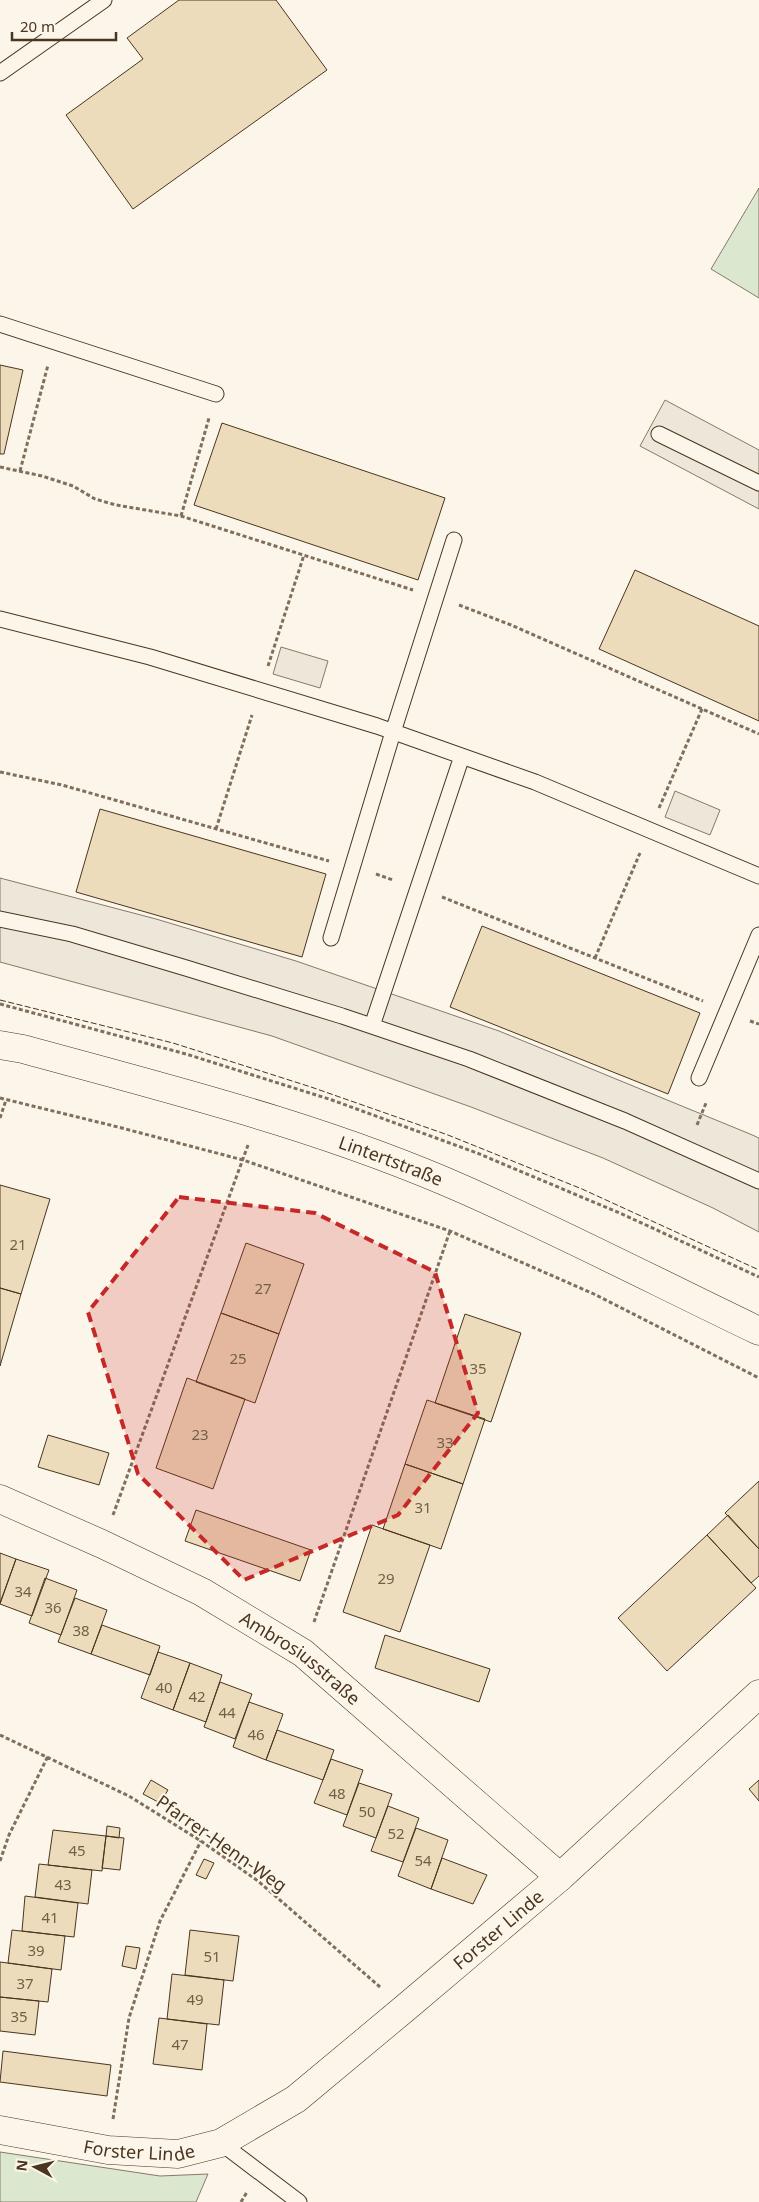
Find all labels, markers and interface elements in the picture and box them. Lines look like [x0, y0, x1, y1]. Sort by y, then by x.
scale bar [12, 10, 116, 42]
text: 20 m [20, 16, 55, 36]
street label: Lintertstraße [336, 1130, 447, 1191]
house number: 21 [9, 1234, 27, 1254]
house number: 27 [254, 1278, 272, 1298]
house number: 25 [229, 1348, 247, 1368]
house number: 35 [469, 1358, 487, 1378]
house number: 23 [191, 1424, 209, 1444]
house number: 33 [436, 1432, 454, 1452]
house number: 31 [414, 1497, 432, 1517]
house number: 29 [377, 1568, 395, 1588]
house number: 34 [14, 1581, 32, 1601]
house number: 36 [44, 1597, 62, 1617]
street label: Ambrosiusstraße [236, 1606, 366, 1710]
house number: 38 [72, 1620, 90, 1640]
house number: 40 [155, 1677, 173, 1697]
house number: 42 [188, 1686, 206, 1706]
house number: 44 [218, 1702, 236, 1722]
house number: 46 [247, 1724, 265, 1744]
house number: 48 [328, 1783, 346, 1803]
street label: Pfarrer-Henn-Weg [152, 1789, 292, 1897]
house number: 50 [358, 1801, 376, 1821]
house number: 52 [387, 1823, 405, 1843]
house number: 45 [68, 1840, 86, 1860]
house number: 54 [414, 1850, 432, 1870]
house number: 43 [54, 1874, 72, 1894]
street label: Forster Linde [448, 1884, 548, 1975]
house number: 41 [41, 1907, 59, 1927]
house number: 39 [27, 1940, 45, 1960]
house number: 51 [203, 1946, 221, 1966]
house number: 37 [16, 1973, 34, 1993]
house number: 49 [186, 1989, 204, 2009]
house number: 35 [10, 2006, 28, 2026]
house number: 47 [171, 2034, 189, 2054]
street label: Forster Linde [82, 2134, 197, 2167]
north arrow [10, 2142, 60, 2192]
text: N [11, 2159, 32, 2172]

